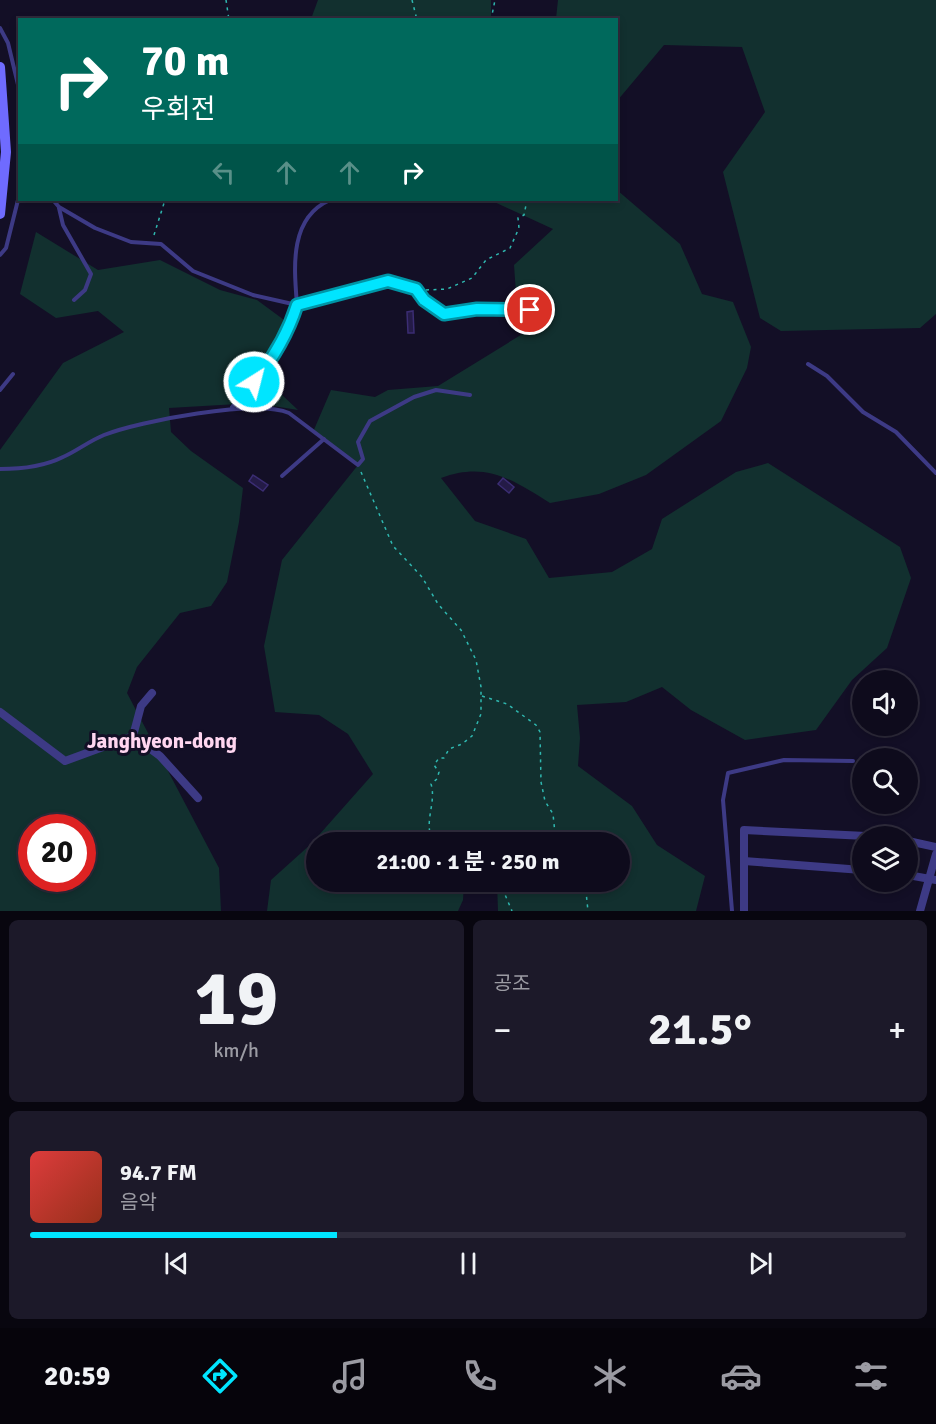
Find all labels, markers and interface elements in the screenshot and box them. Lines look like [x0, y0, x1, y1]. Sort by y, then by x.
text: 70 m [141, 36, 230, 87]
icon: right [42, 42, 120, 120]
text: 우회전 [141, 93, 216, 126]
icon: left [207, 156, 240, 189]
icon: ahead [270, 156, 303, 189]
icon: ahead [333, 156, 366, 189]
icon: right [396, 156, 429, 189]
pin [504, 284, 555, 335]
icon: arrive [513, 293, 546, 326]
position arrow [222, 350, 286, 414]
map controls [852, 670, 918, 892]
button: sound [852, 670, 918, 736]
district label: Janghyeon-dong [87, 728, 237, 754]
button: search [852, 748, 918, 814]
speed limit sign: 20 [18, 814, 96, 892]
button: layers [852, 826, 918, 892]
text: 21:00 · 1 분 · 250 m [376, 848, 560, 875]
text: 19 [194, 951, 278, 1047]
text: 공조 [494, 971, 530, 996]
text: 21.5° [648, 1002, 752, 1057]
text: − [494, 1010, 511, 1051]
text: + [888, 1010, 906, 1051]
text: km/h [214, 1038, 259, 1063]
text: 94.7 FM [120, 1159, 197, 1186]
text: 음악 [120, 1190, 157, 1215]
icon: previous [160, 1247, 193, 1280]
icon: pause [452, 1247, 485, 1280]
icon: next [744, 1247, 777, 1280]
icon: directions [199, 1355, 241, 1397]
icon: music [329, 1355, 371, 1397]
icon: phone [459, 1355, 501, 1397]
icon: climate [589, 1355, 631, 1397]
icon: car [720, 1355, 762, 1397]
icon: filters [850, 1355, 892, 1397]
text: 20:59 [44, 1360, 110, 1393]

